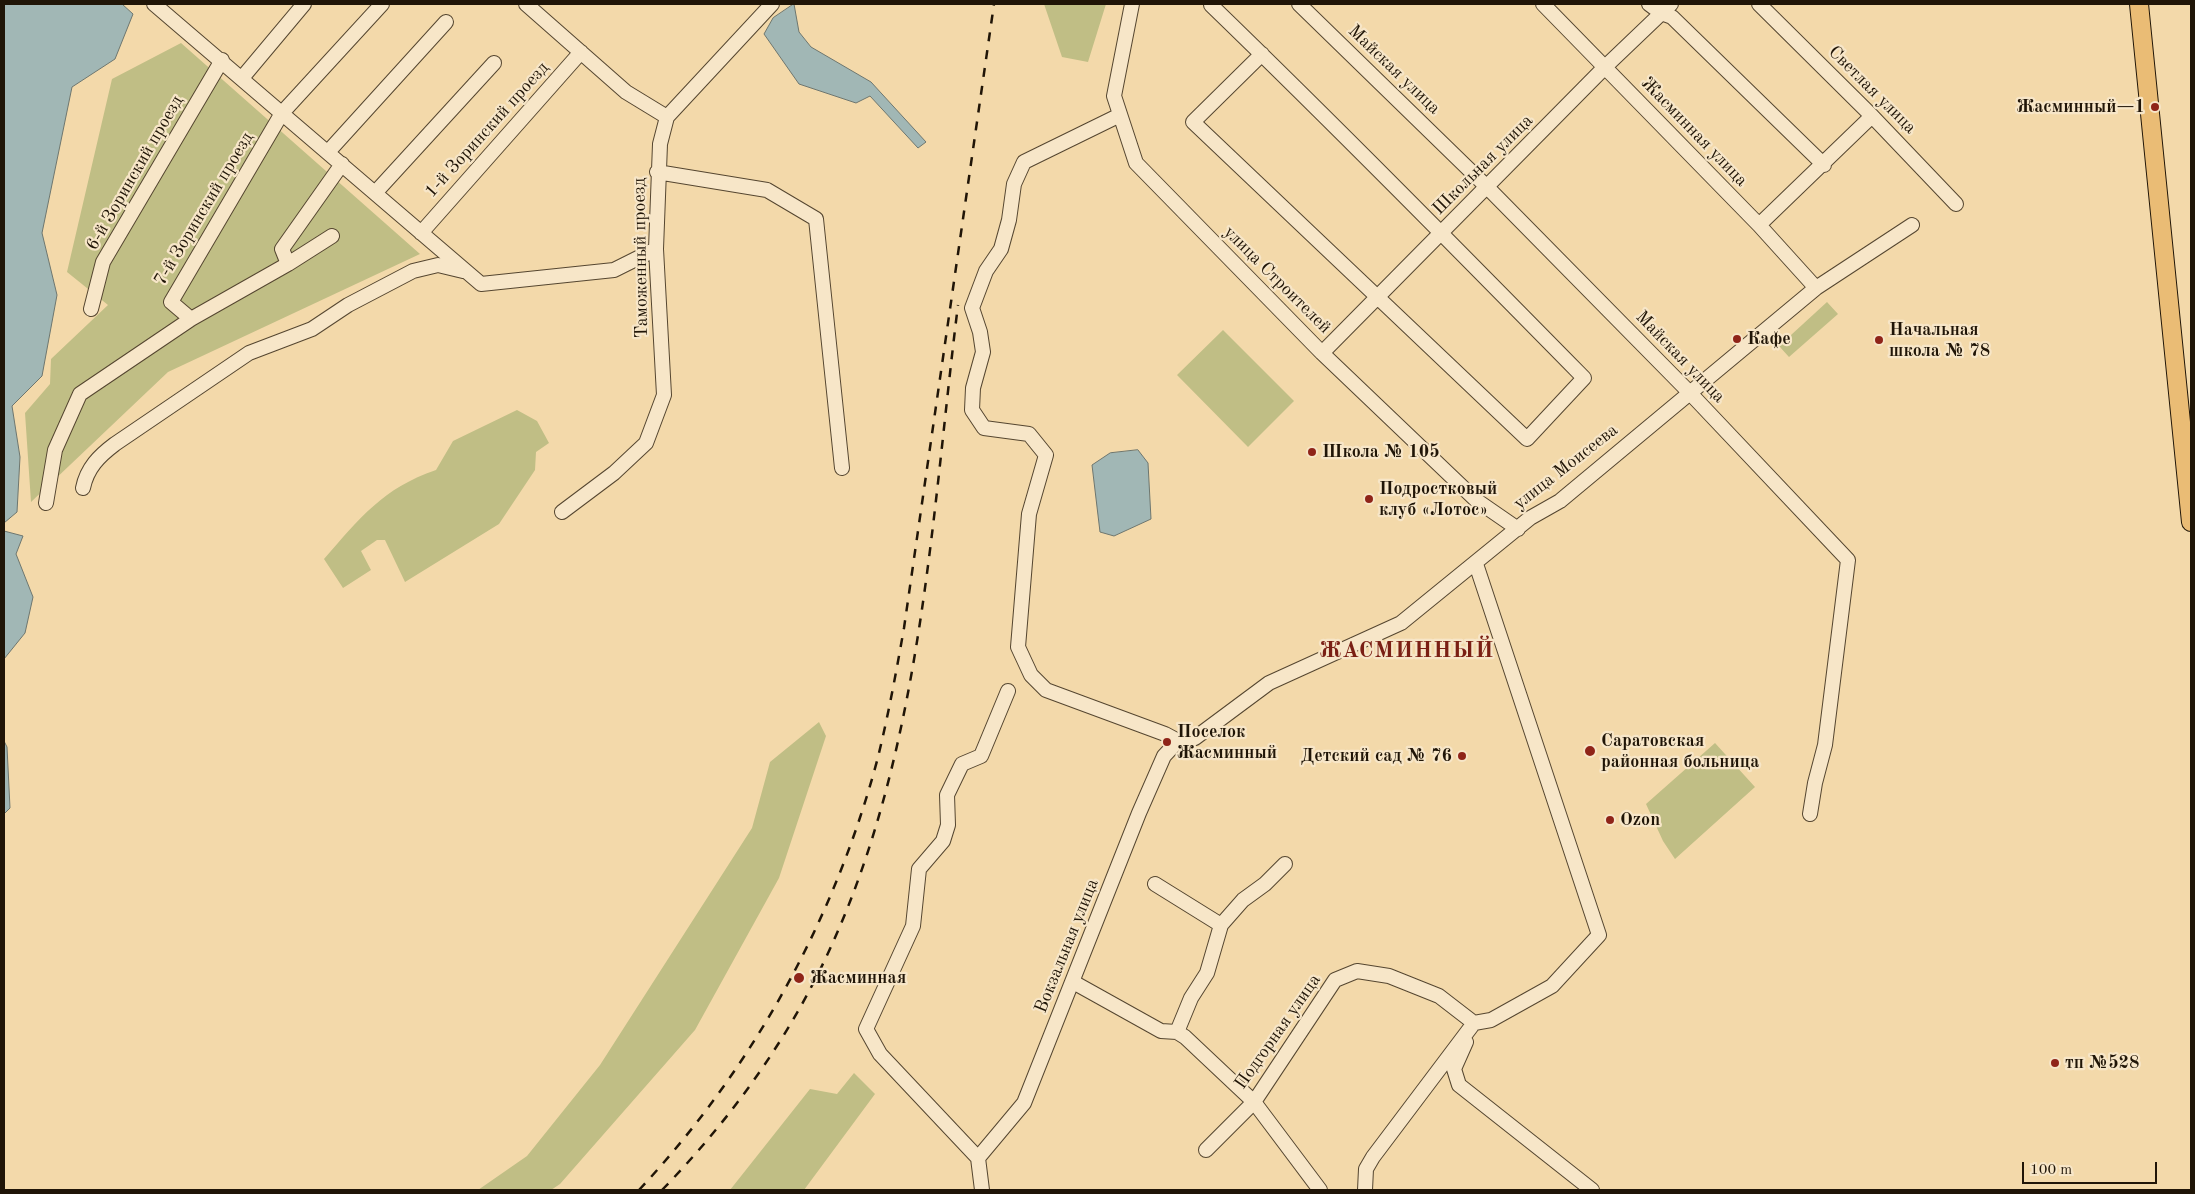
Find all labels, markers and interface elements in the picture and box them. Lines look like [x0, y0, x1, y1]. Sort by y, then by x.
street label: Майская улица [1343, 21, 1445, 119]
street label: Светлая улица [1823, 41, 1921, 139]
street label: 1-й Зоринский проезд [420, 58, 554, 202]
street label: Жасминная улица [1636, 73, 1752, 191]
street label: 6-й Зоринский проезд [82, 92, 188, 254]
place label: Жасминный—1 [2016, 96, 2145, 118]
marker: Жасминный—1 [2149, 101, 2161, 113]
street label: Школьная улица [1428, 110, 1538, 220]
street label: 7-й Зоринский проезд [150, 128, 258, 290]
street label: Таможенный проезд [629, 177, 653, 339]
street label: улица Строителей [1219, 222, 1335, 338]
street label: Майская улица [1631, 306, 1729, 408]
place label: Начальная школа № 78 [1889, 319, 1990, 362]
place label: Кафе [1747, 328, 1791, 350]
marker: Кафе [1731, 333, 1743, 345]
marker: Начальная школа № 78 [1873, 334, 1885, 346]
street label: улица Моисеева [1509, 419, 1623, 515]
place label: Школа № 105 [1322, 441, 1440, 463]
marker: Школа № 105 [1306, 446, 1318, 458]
place label: Подростковый клуб «Лотос» [1379, 478, 1497, 520]
marker: Подростковый клуб «Лотос» [1363, 493, 1375, 505]
district label: ЖАСМИННЫЙ [1318, 638, 1496, 664]
place label: Поселок Жасминный [1177, 721, 1277, 764]
place label: Саратовская районная больница [1601, 730, 1760, 772]
marker: Поселок Жасминный [1161, 736, 1173, 748]
marker: Саратовская районная больница [1583, 744, 1597, 758]
place label: Детский сад № 76 [1301, 745, 1452, 767]
marker: Детский сад № 76 [1456, 750, 1468, 762]
place label: Ozon [1620, 809, 1660, 831]
marker: Ozon [1604, 814, 1616, 826]
street label: Вокзальная улица [1030, 876, 1104, 1016]
place label: Жасминная [810, 967, 906, 989]
street label: Подгорная улица [1230, 970, 1326, 1094]
marker: Жасминная [792, 971, 806, 985]
place label: тп №528 [2065, 1052, 2139, 1074]
marker: тп №528 [2049, 1057, 2061, 1069]
scale bar [2025, 1152, 2160, 1184]
text: 100 m [2030, 1163, 2072, 1178]

